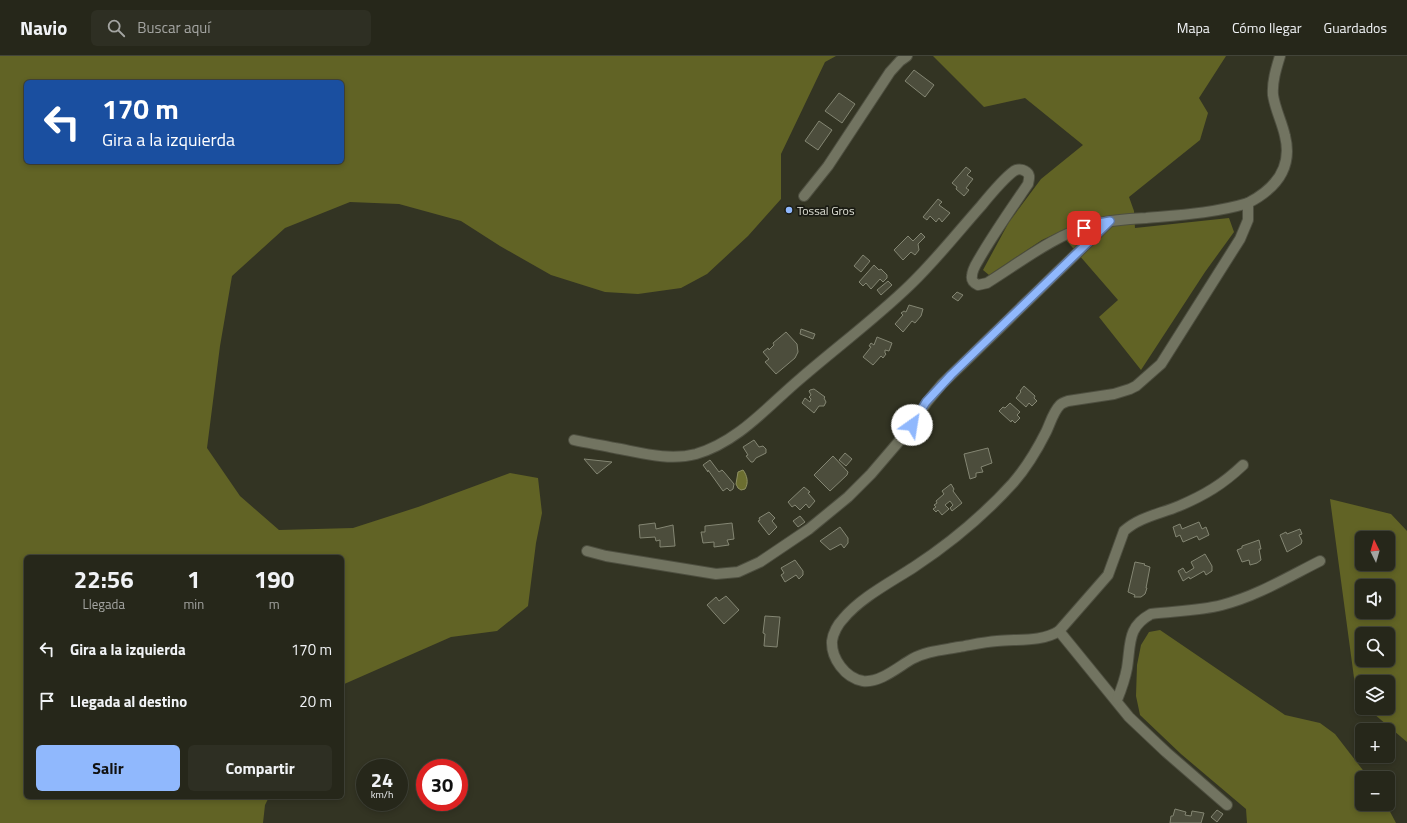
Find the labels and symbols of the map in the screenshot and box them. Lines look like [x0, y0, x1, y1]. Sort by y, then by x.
place label: Tossal Gros [797, 201, 855, 220]
marker: Tossal Gros [784, 205, 794, 215]
pin [1067, 211, 1101, 245]
position arrow [891, 404, 933, 446]
north arrow [1355, 531, 1395, 571]
speed limit sign: 30 [416, 759, 468, 811]

